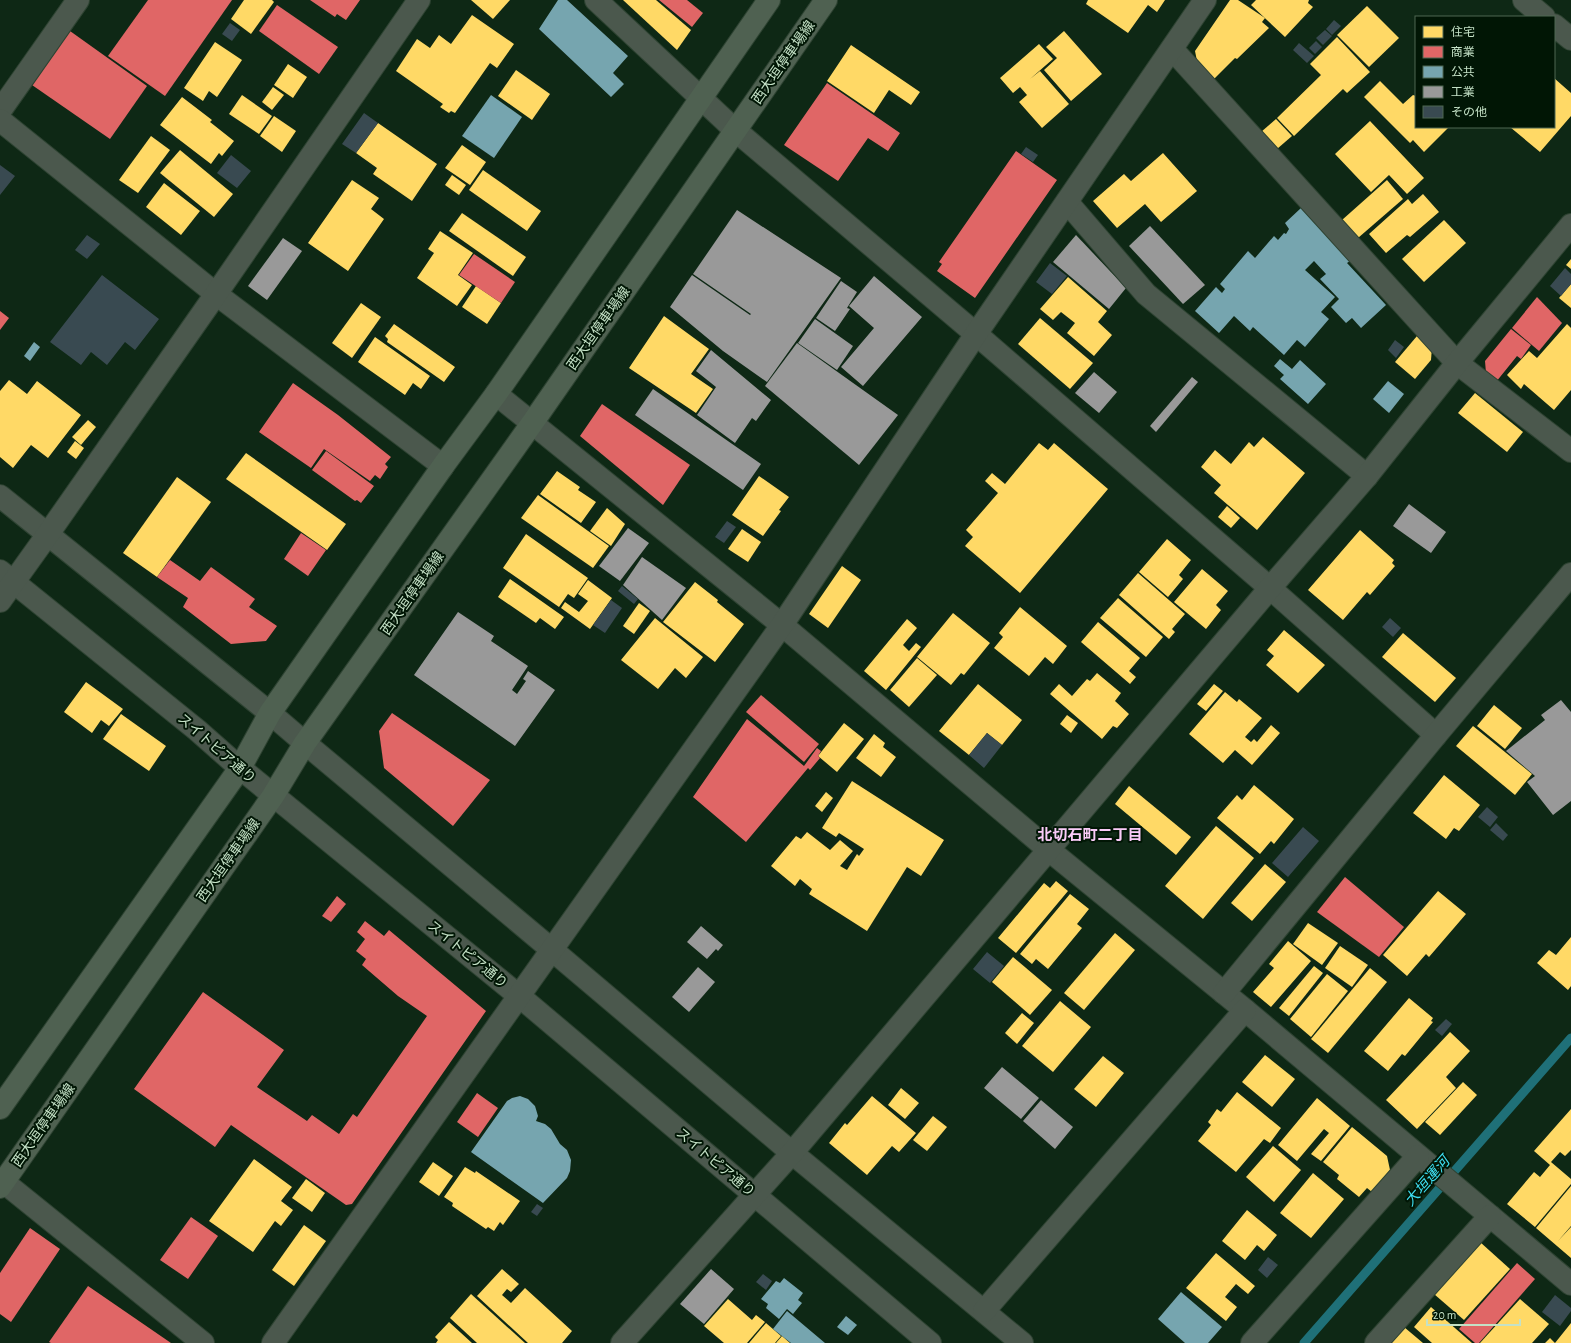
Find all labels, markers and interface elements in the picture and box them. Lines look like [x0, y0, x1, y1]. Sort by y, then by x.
legend [1415, 16, 1555, 128]
street label: 西大垣停車場線 [749, 18, 818, 107]
text: 住宅 [1451, 25, 1475, 38]
text: 商業 [1451, 46, 1475, 58]
text: 公共 [1451, 66, 1475, 78]
text: 工業 [1451, 86, 1475, 98]
text: その他 [1451, 106, 1487, 118]
street label: 西大垣停車場線 [564, 284, 633, 373]
street label: 西大垣停車場線 [378, 549, 447, 638]
street label: スイトピア通り [175, 711, 259, 786]
street label: 西大垣停車場線 [194, 816, 263, 905]
district label: 北切石町二丁目 [1037, 827, 1143, 843]
street label: スイトピア通り [425, 918, 510, 991]
street label: 西大垣停車場線 [9, 1081, 78, 1170]
street label: スイトピア通り [673, 1125, 758, 1200]
water label: 大垣運河 [1401, 1151, 1455, 1209]
scale bar [1427, 1301, 1520, 1327]
text: 20 m [1433, 1309, 1456, 1321]

